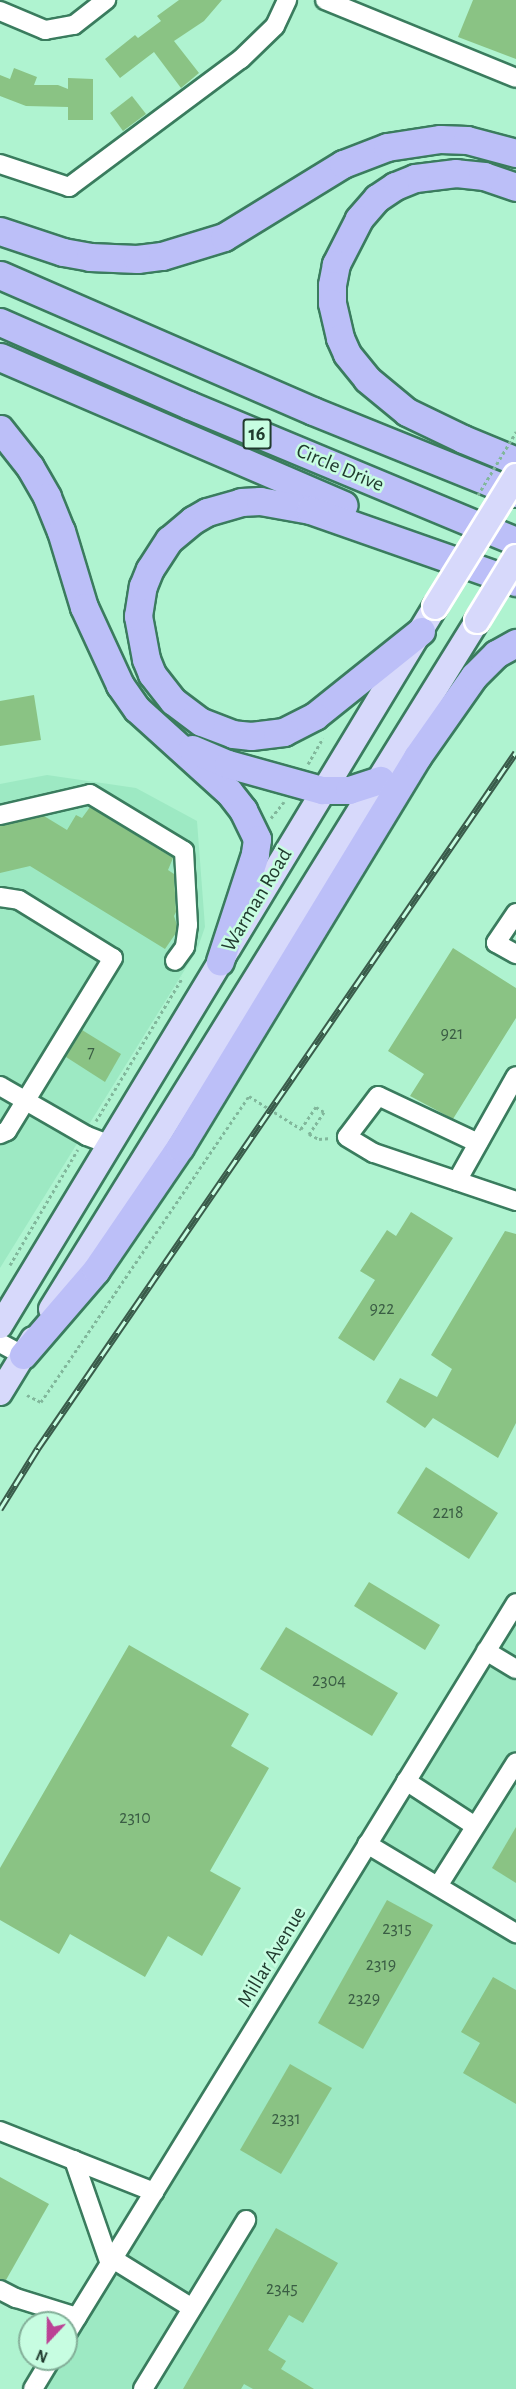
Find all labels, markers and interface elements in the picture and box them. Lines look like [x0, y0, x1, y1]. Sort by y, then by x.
road number: 16 [242, 417, 272, 451]
street label: Circle Drive [292, 438, 388, 498]
street label: Warman Road [216, 844, 298, 956]
house number: 921 [441, 1023, 463, 1045]
house number: 7 [87, 1042, 95, 1064]
house number: 922 [370, 1298, 394, 1320]
house number: 2218 [432, 1502, 464, 1524]
house number: 2304 [312, 1670, 346, 1692]
house number: 2310 [119, 1807, 151, 1829]
street label: Millar Avenue [232, 1902, 312, 2012]
house number: 2315 [382, 1918, 412, 1940]
house number: 2319 [366, 1954, 396, 1976]
house number: 2329 [348, 1988, 380, 2010]
house number: 2331 [271, 2108, 301, 2130]
house number: 2345 [266, 2278, 298, 2300]
north arrow [18, 2311, 78, 2371]
text: N [34, 2346, 50, 2365]

